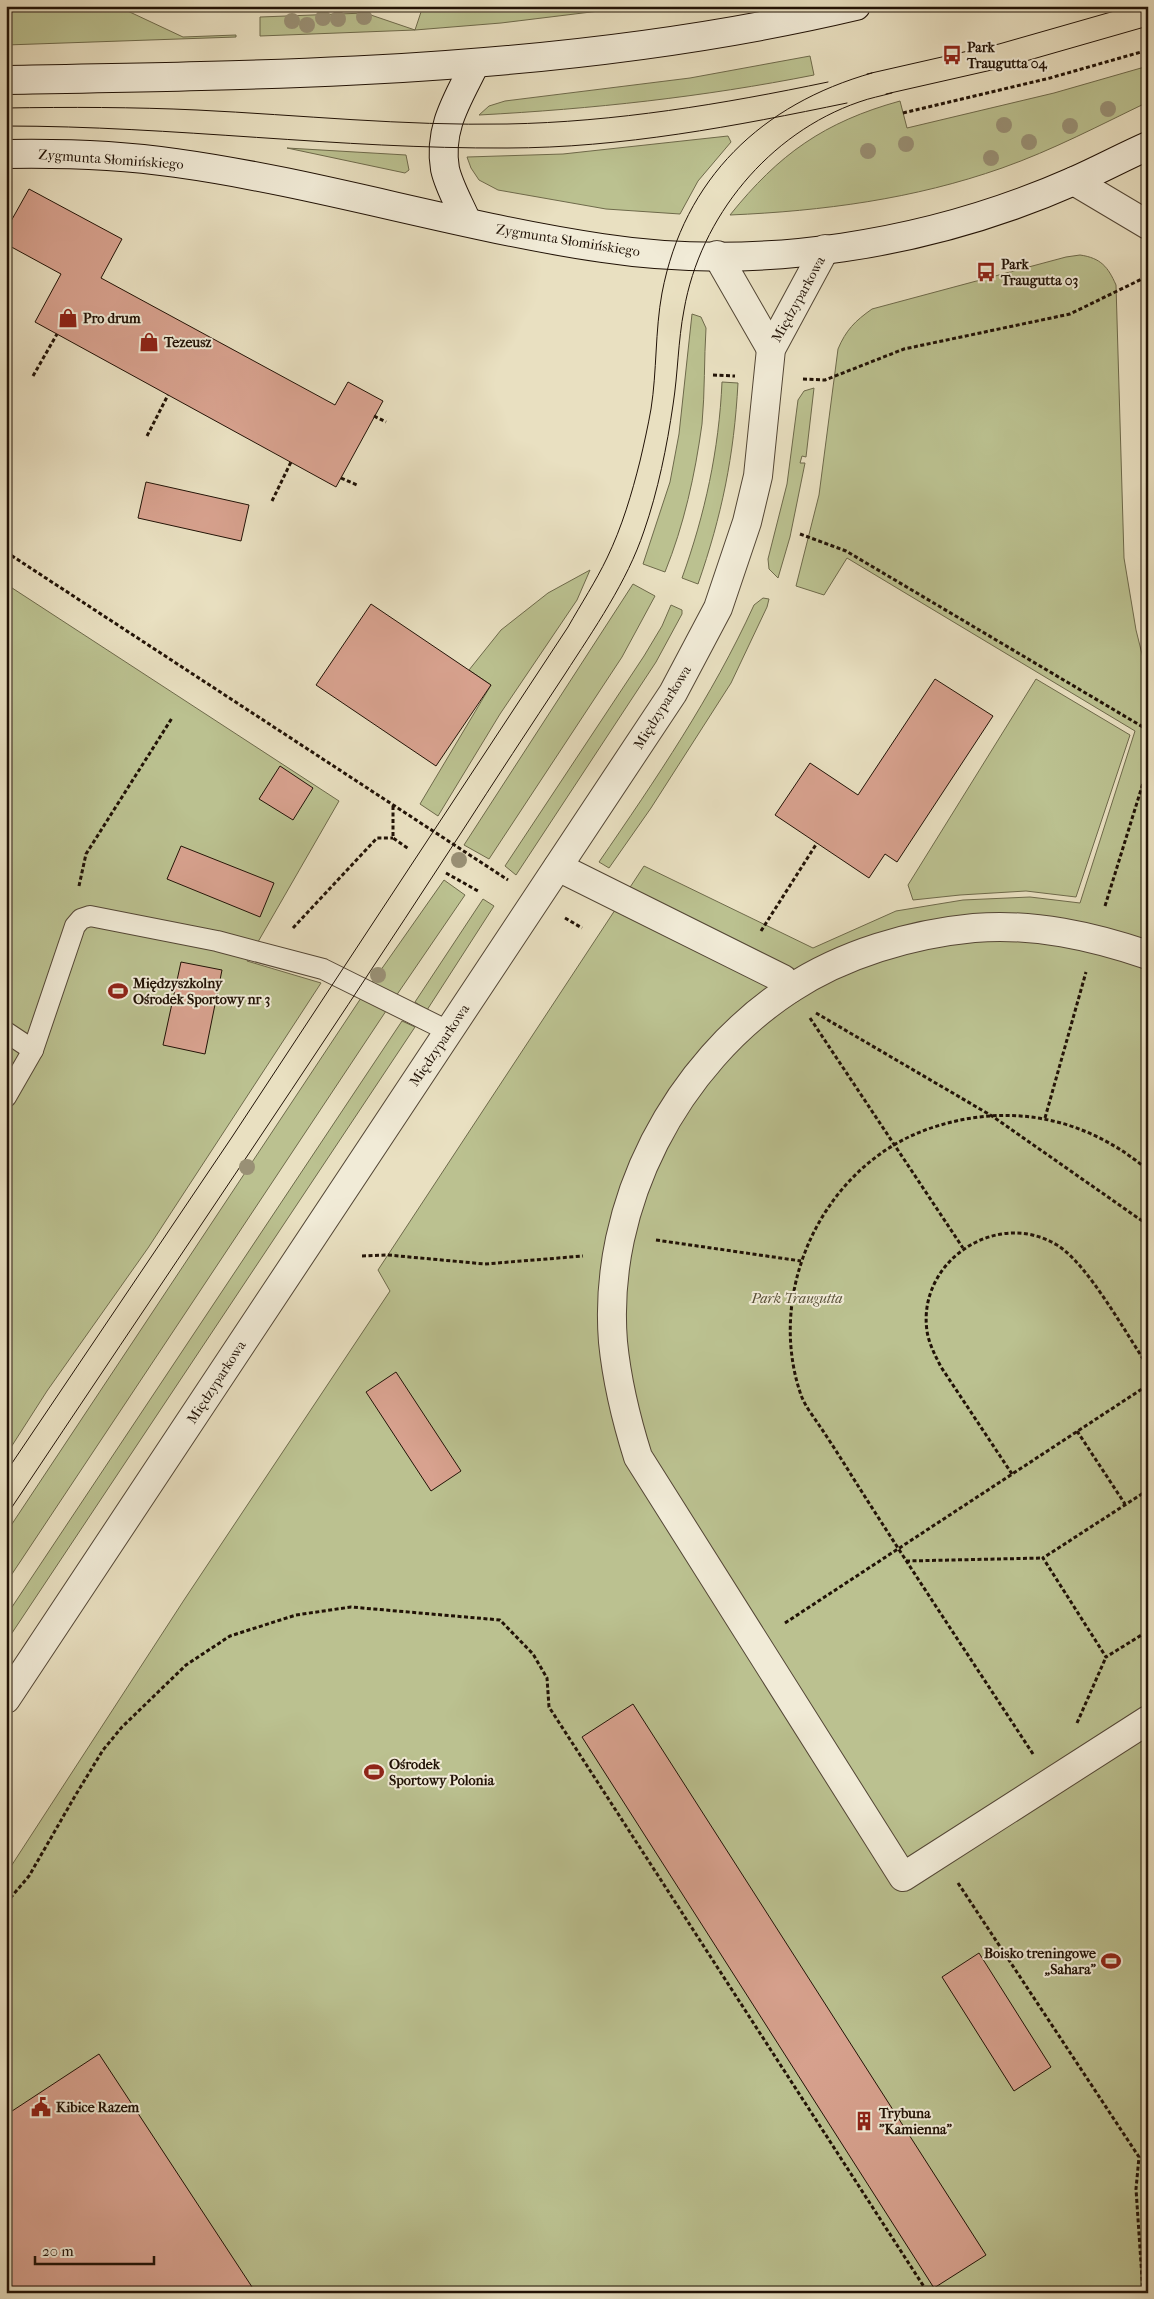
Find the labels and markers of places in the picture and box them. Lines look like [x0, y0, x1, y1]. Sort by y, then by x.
place label: Park Traugutta 04 [966, 39, 1047, 72]
bus stop icon: Park Traugutta 04 [941, 44, 963, 66]
place label: Park Traugutta 03 [1000, 256, 1079, 289]
bus stop icon: Park Traugutta 03 [975, 261, 997, 283]
shop icon: Pro drum [57, 307, 79, 329]
place label: Pro drum [83, 310, 141, 327]
shop icon: Tezeusz [138, 331, 160, 353]
place label: Tezeusz [163, 334, 212, 351]
place label: Międzyszkolny Ośrodek Sportowy nr 3 [132, 975, 271, 1008]
sports icon: Międzyszkolny Ośrodek Sportowy nr 3 [107, 980, 129, 1002]
place label: Ośrodek Sportowy Polonia [389, 1756, 495, 1789]
sports icon: Ośrodek Sportowy Polonia [363, 1761, 385, 1783]
place label: Boisko treningowe „Sahara” [984, 1945, 1097, 1978]
sports icon: Boisko treningowe „Sahara” [1100, 1950, 1122, 1972]
public building icon: Kibice Razem [30, 2096, 52, 2118]
place label: Kibice Razem [56, 2099, 140, 2116]
place label: Trybuna "Kamienna" [878, 2105, 952, 2138]
building icon: Trybuna "Kamienna" [853, 2110, 875, 2132]

